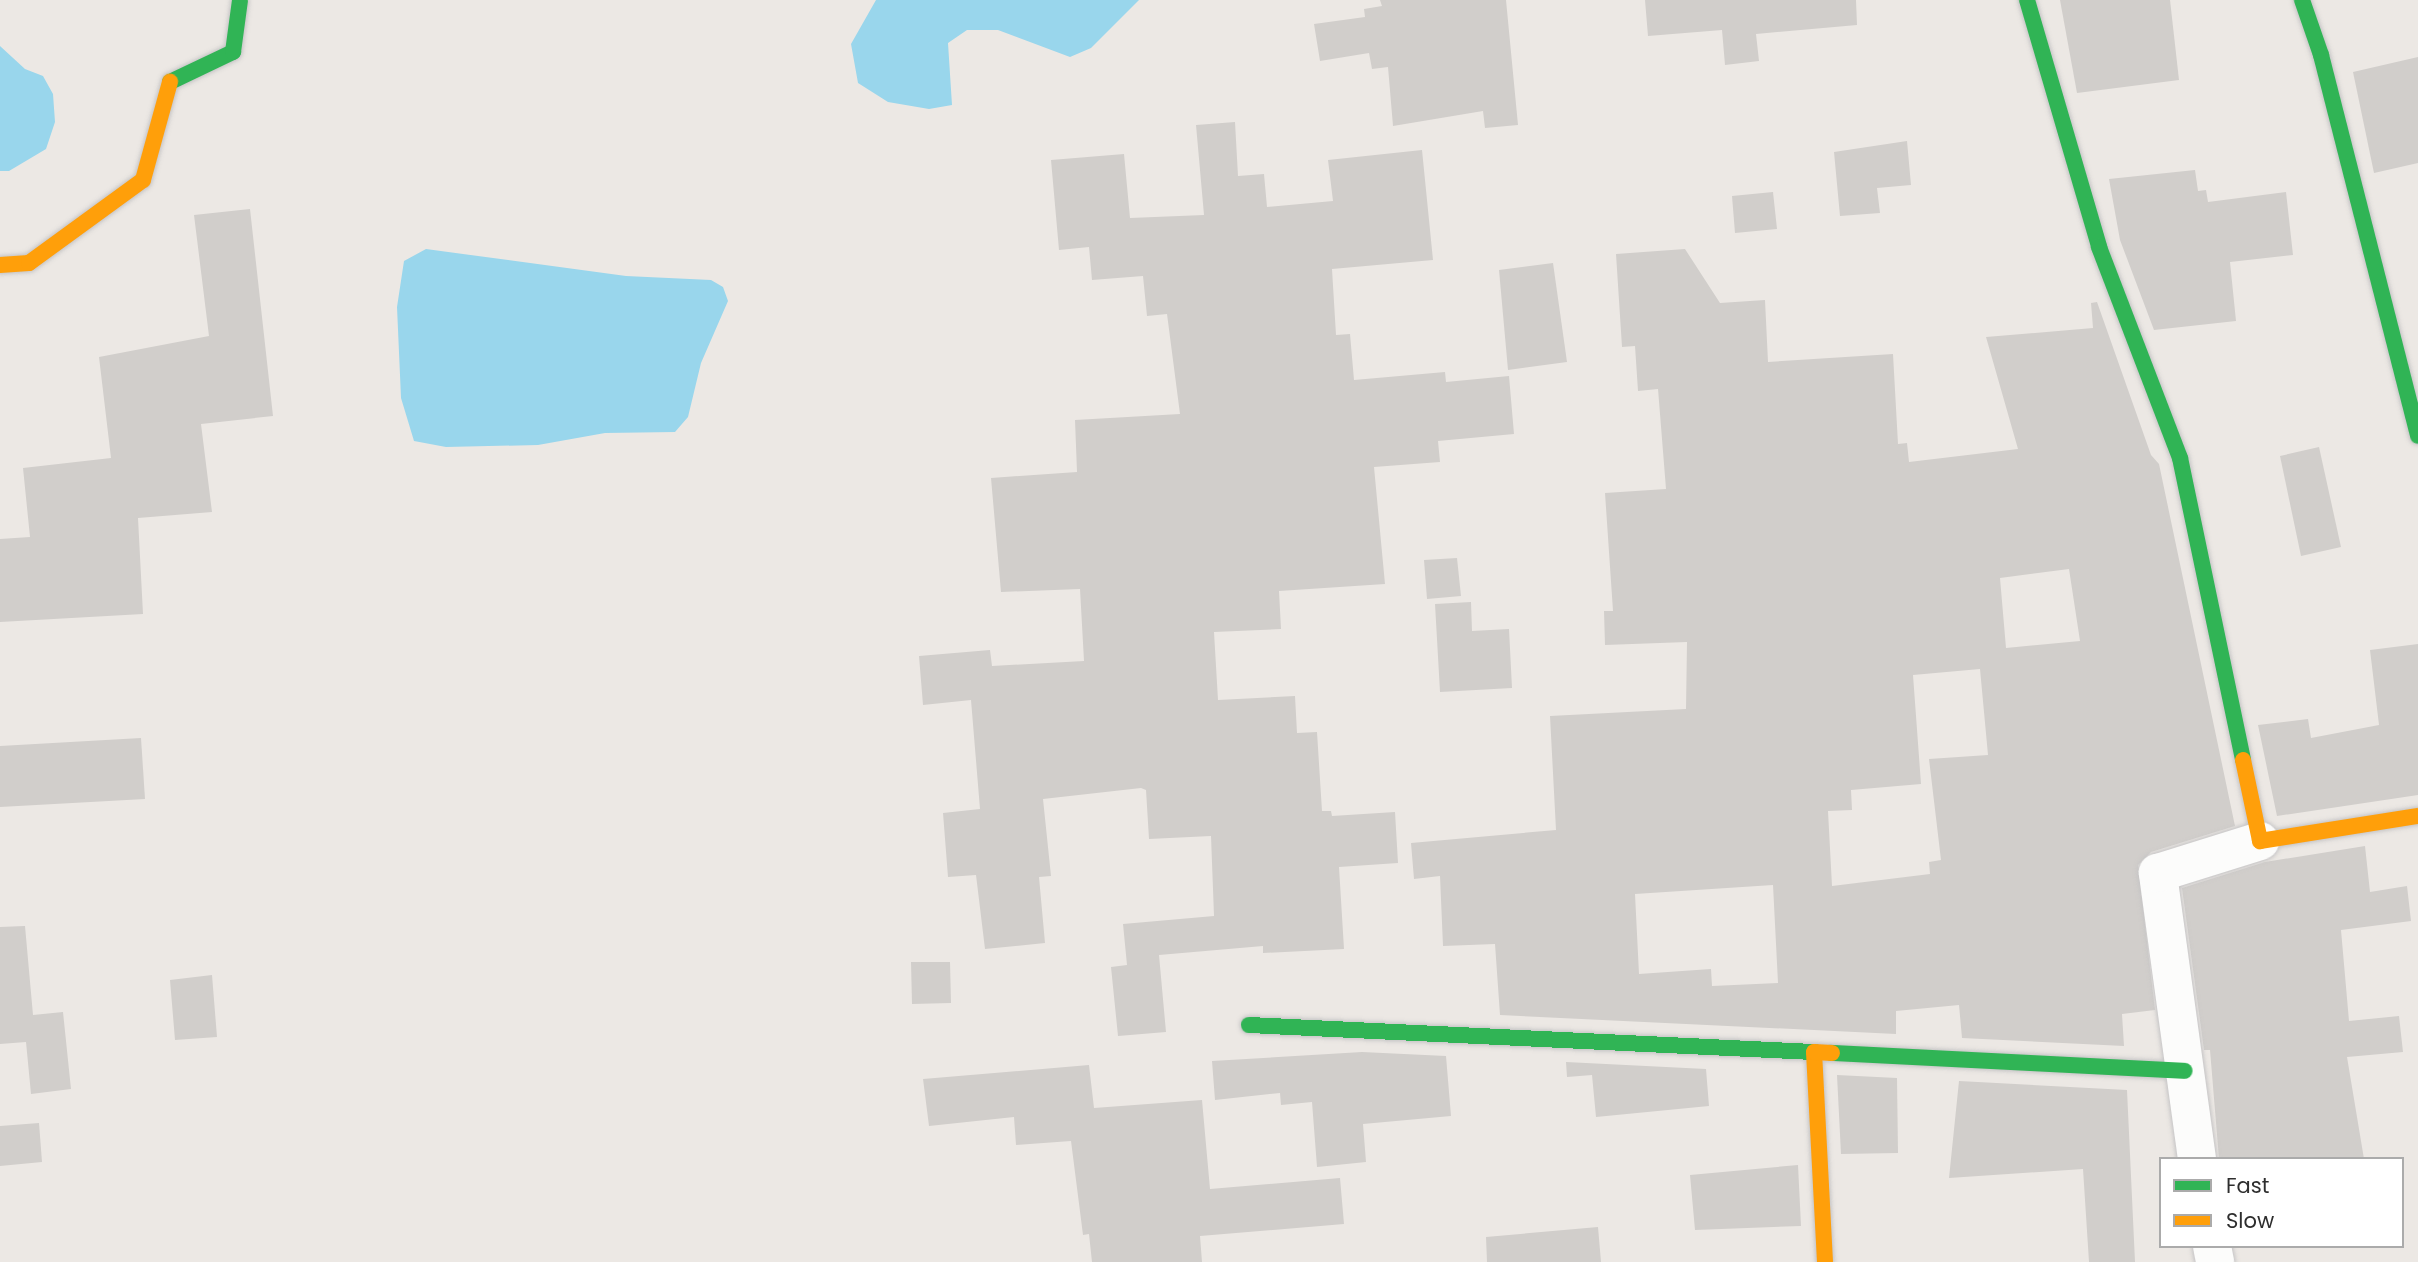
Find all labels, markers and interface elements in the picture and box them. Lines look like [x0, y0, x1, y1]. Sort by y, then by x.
legend [2159, 1157, 2404, 1248]
text: Fast [2226, 1171, 2269, 1200]
text: Slow [2226, 1206, 2274, 1235]

